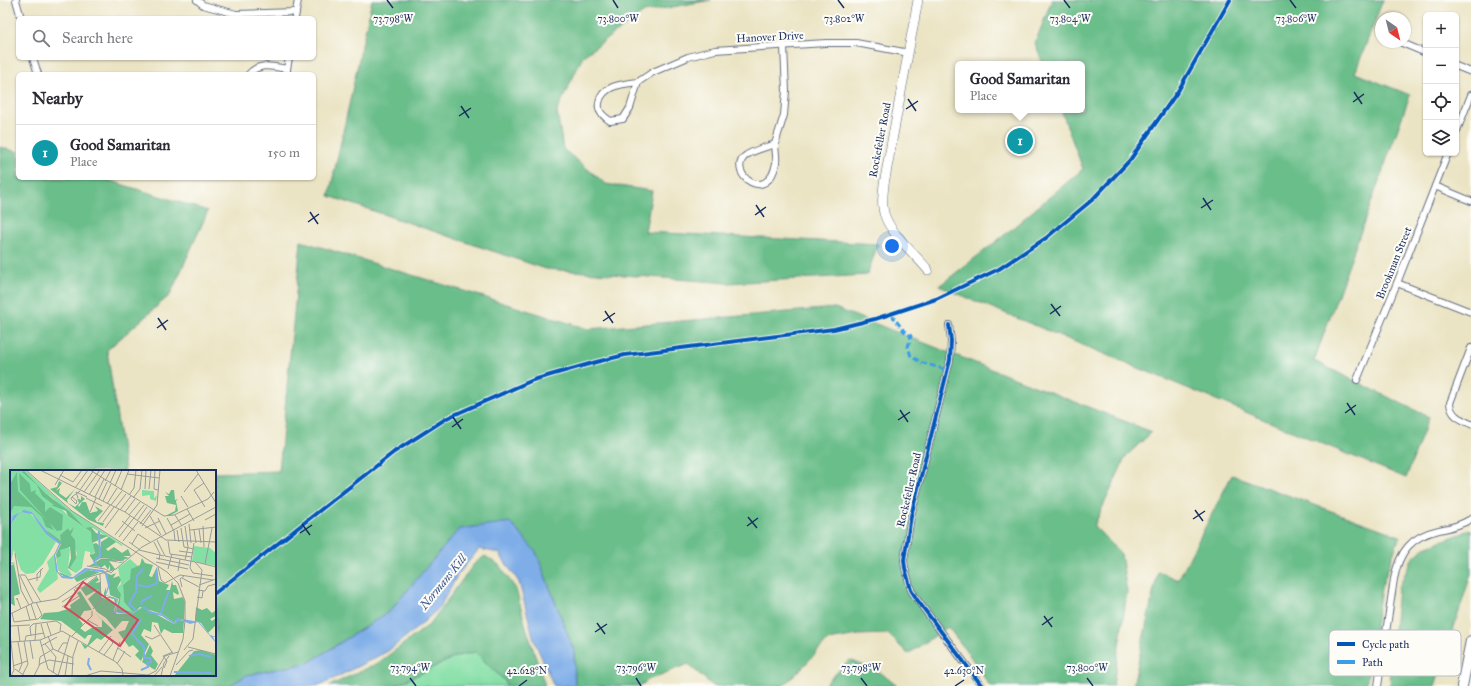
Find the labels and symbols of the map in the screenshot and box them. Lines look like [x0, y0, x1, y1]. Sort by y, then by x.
north arrow [1375, 12, 1411, 48]
text: 73.798°W [373, 13, 413, 25]
text: 73.800°W [597, 13, 639, 25]
text: 73.802°W [824, 13, 865, 25]
text: 73.804°W [1049, 13, 1091, 25]
text: 73.806°W [1276, 13, 1317, 25]
street label: Hanover Drive [736, 29, 804, 45]
street label: Rockefeller Road [866, 101, 894, 179]
pin: 1 [1007, 126, 1033, 156]
street label: Brookman Street [1374, 225, 1415, 301]
your location [882, 236, 902, 256]
street label: Rockefeller Road [894, 451, 924, 529]
inset map [10, 470, 216, 676]
water label: Normans Kill [416, 550, 470, 613]
legend [1329, 630, 1461, 676]
text: Cycle path [1362, 638, 1409, 651]
text: Path [1362, 656, 1383, 669]
text: 73.794°W [390, 662, 431, 674]
text: 73.796°W [616, 662, 656, 674]
text: 73.798°W [841, 662, 881, 674]
text: 73.800°W [1066, 662, 1108, 674]
text: 42.628°N [507, 665, 548, 677]
text: 42.630°N [944, 665, 984, 677]

